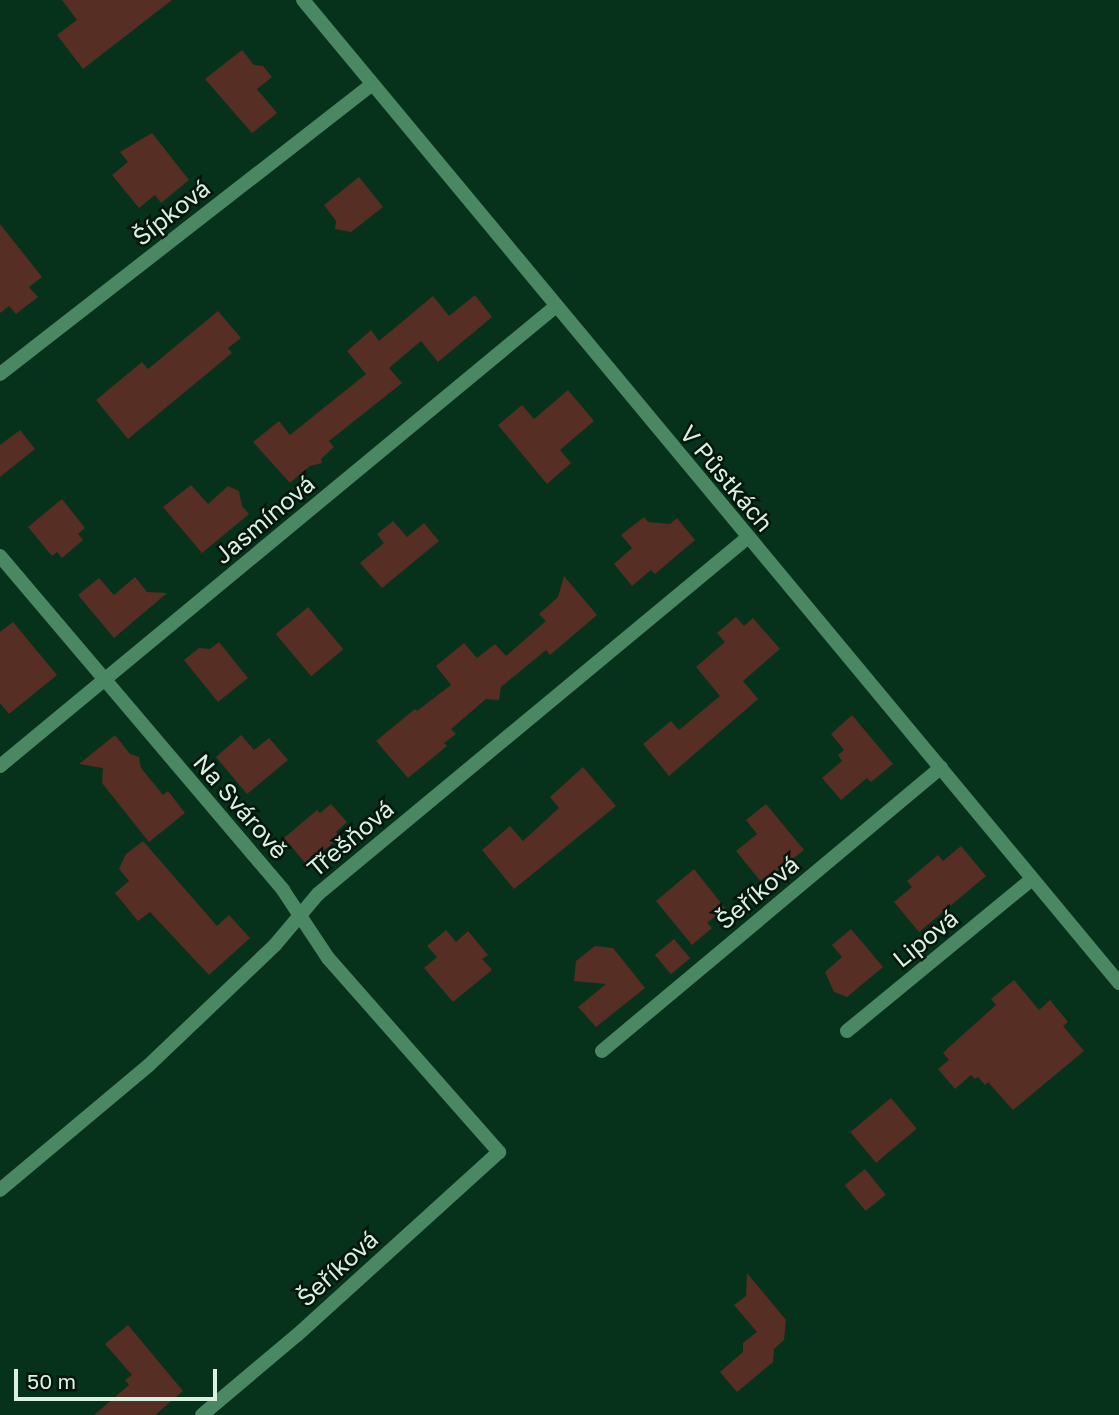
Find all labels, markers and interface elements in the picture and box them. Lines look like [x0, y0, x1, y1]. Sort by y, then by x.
street label: Šípková [127, 173, 215, 251]
street label: V Půstkách [674, 419, 780, 537]
street label: Jasmínová [208, 469, 320, 569]
street label: Na Svárově [188, 748, 294, 864]
street label: Třešňová [301, 794, 399, 882]
street label: Šeříková [710, 849, 804, 935]
street label: Lipová [887, 903, 963, 973]
street label: Šeříková [291, 1224, 383, 1312]
scale bar [18, 1356, 220, 1400]
text: 50 m [27, 1368, 76, 1394]

